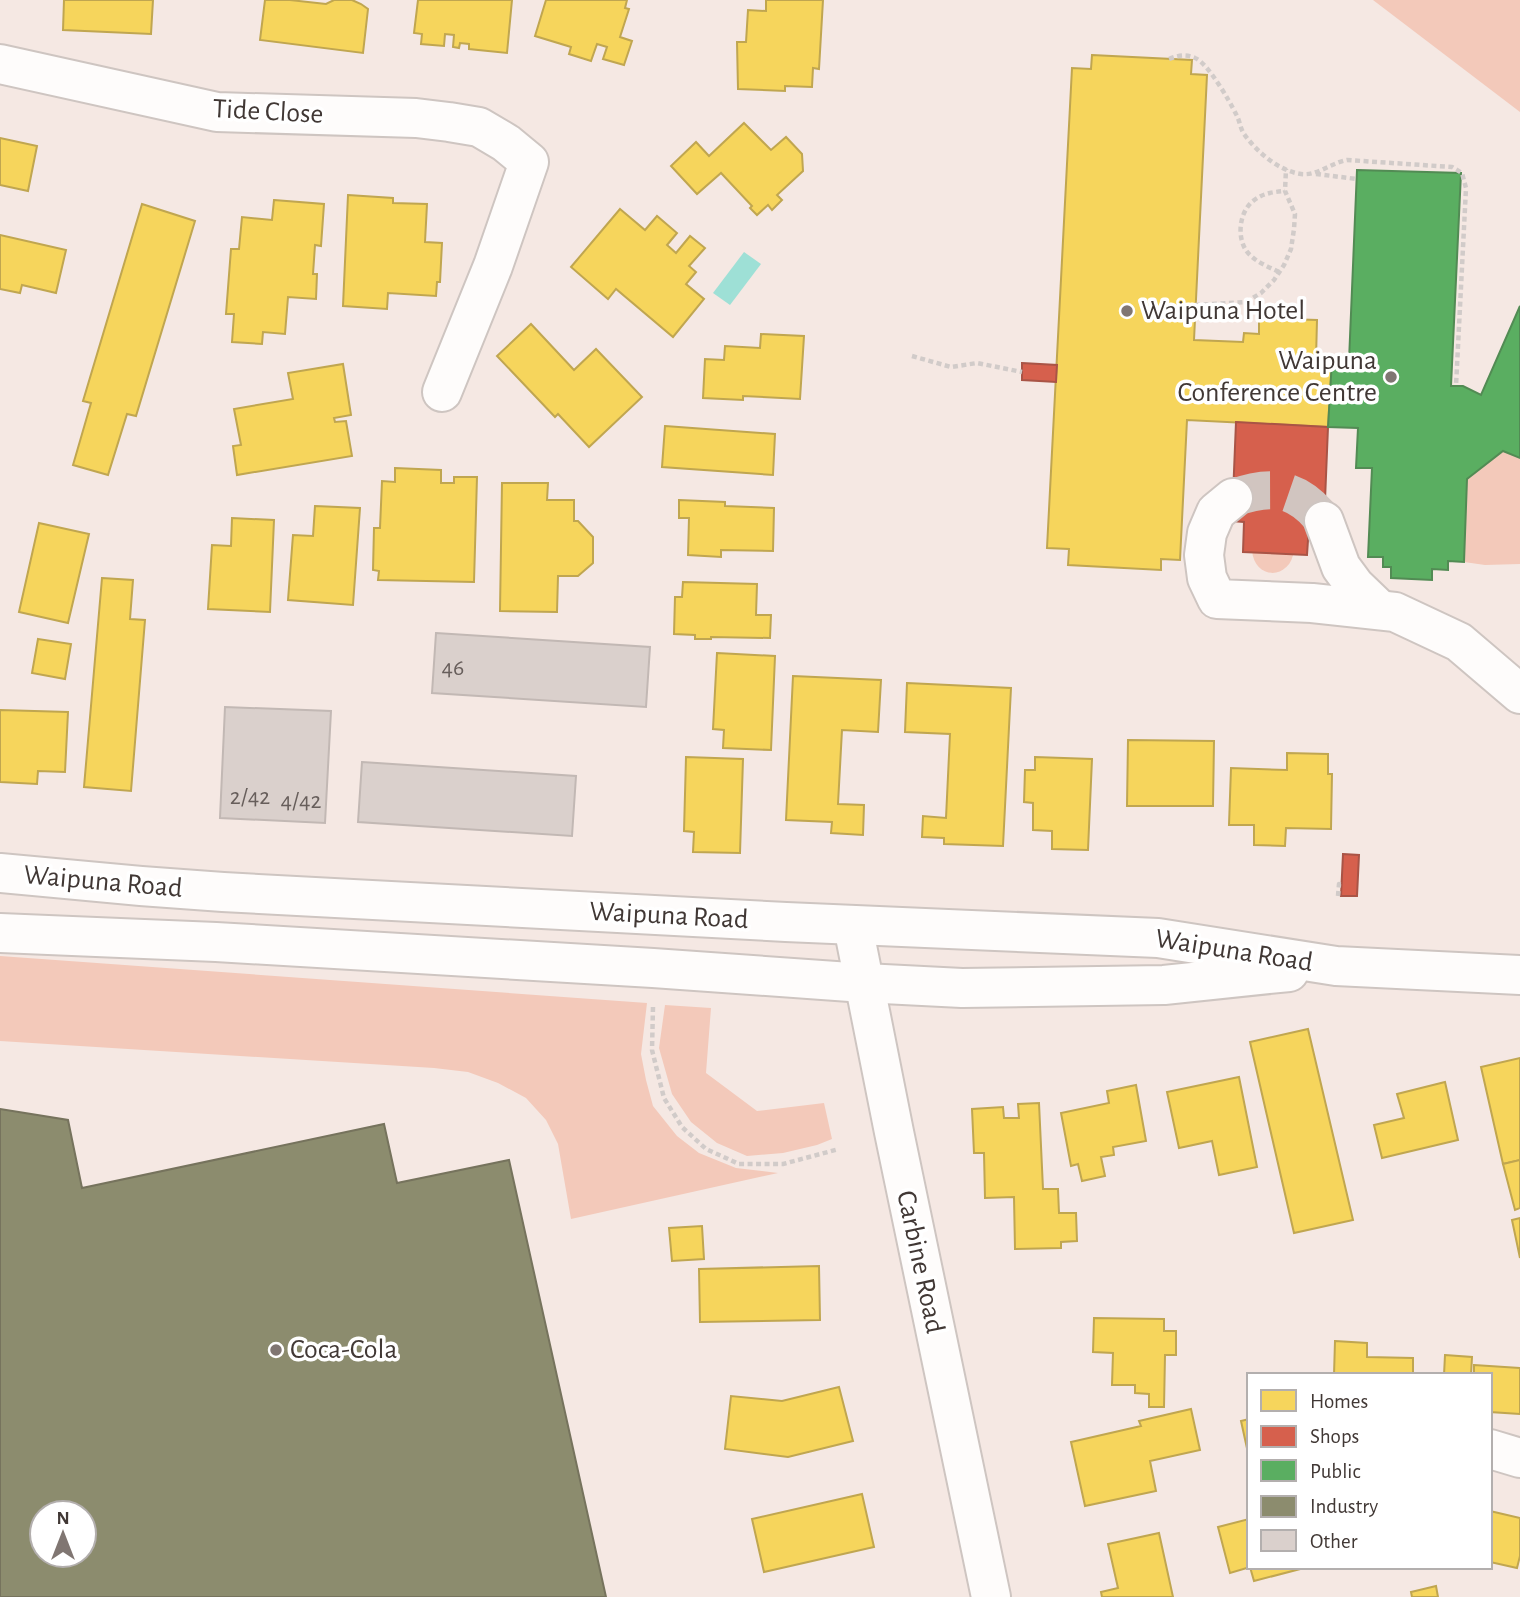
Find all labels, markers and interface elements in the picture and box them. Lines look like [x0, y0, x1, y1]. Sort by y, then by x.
street label: Tide Close [212, 95, 324, 129]
place label: Waipuna Hotel [1141, 297, 1305, 325]
marker: Waipuna Hotel [1119, 303, 1135, 319]
place label: Waipuna Conference Centre [1178, 347, 1377, 407]
marker: Waipuna Conference Centre [1383, 369, 1399, 385]
house number: 46 [442, 656, 464, 680]
house number: 2/42 [230, 785, 270, 809]
house number: 4/42 [281, 789, 322, 813]
street label: Waipuna Road [23, 861, 183, 903]
street label: Waipuna Road [589, 898, 749, 934]
street label: Waipuna Road [1153, 925, 1315, 977]
street label: Carbine Road [891, 1188, 949, 1336]
place label: Coca-Cola [290, 1336, 397, 1364]
marker: Coca-Cola [268, 1342, 284, 1358]
legend [1247, 1373, 1492, 1569]
text: Homes [1310, 1391, 1368, 1412]
text: Shops [1310, 1426, 1359, 1447]
text: Public [1310, 1461, 1360, 1482]
text: Industry [1310, 1496, 1378, 1517]
north arrow [28, 1499, 98, 1569]
text: N [56, 1509, 70, 1528]
text: Other [1310, 1531, 1358, 1552]

